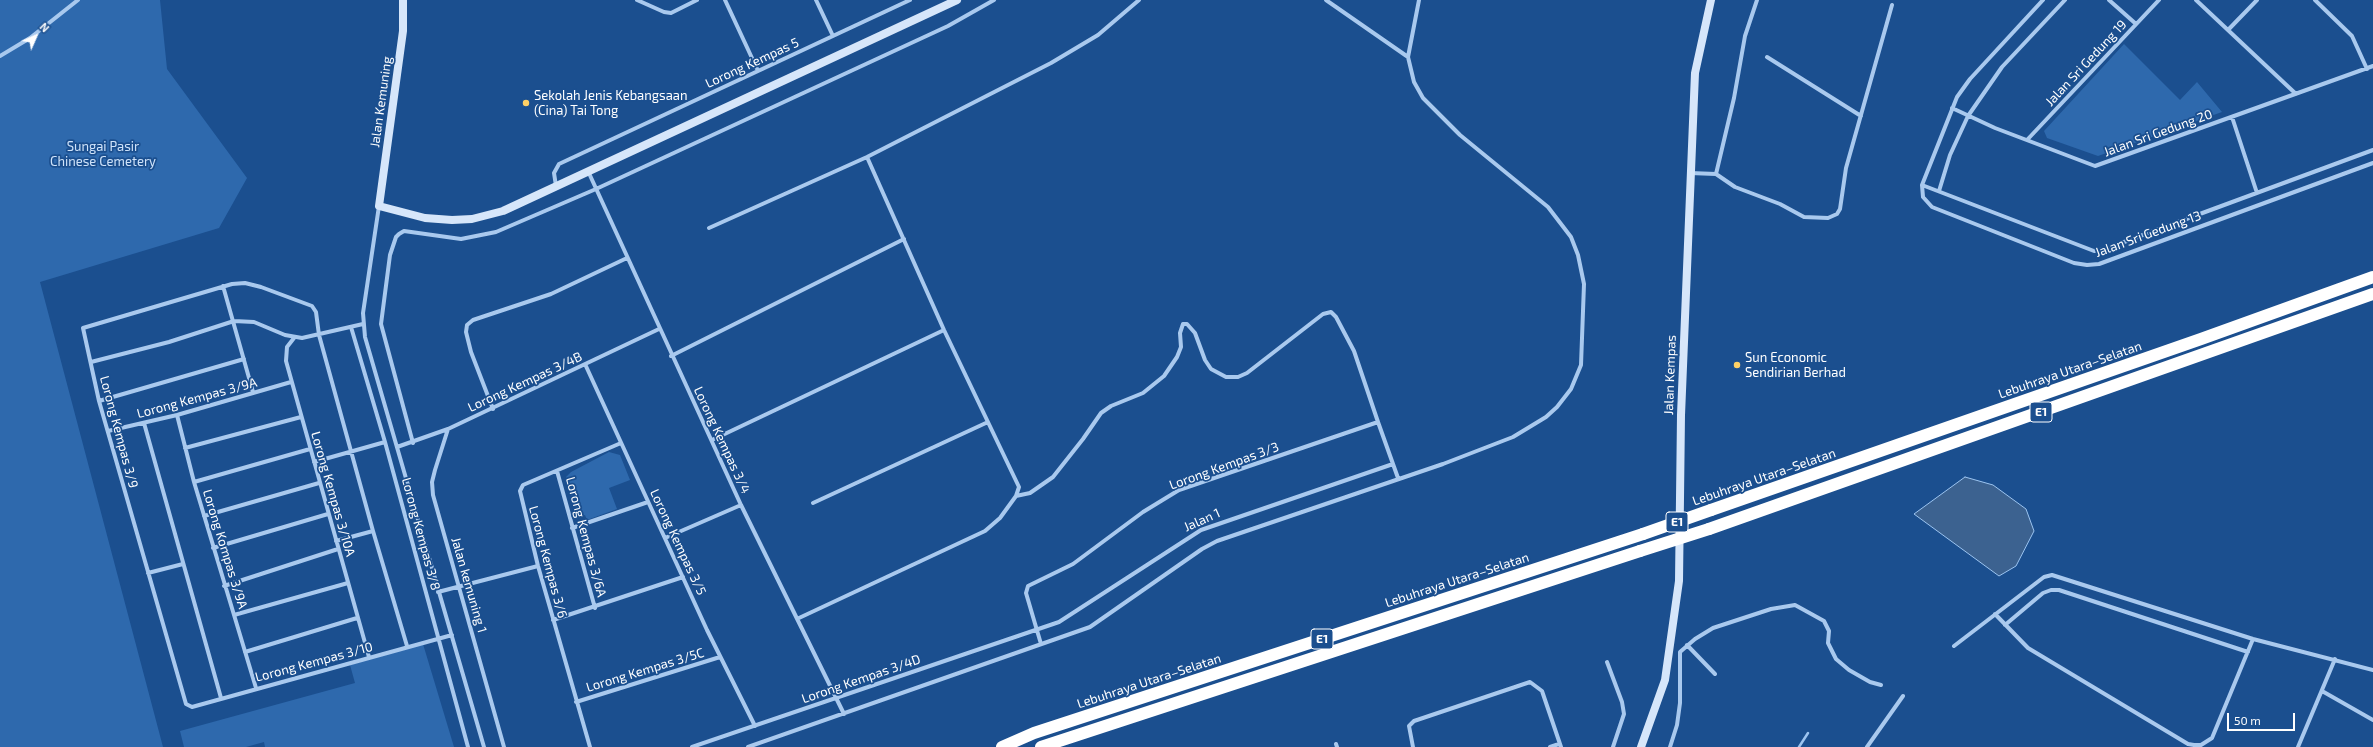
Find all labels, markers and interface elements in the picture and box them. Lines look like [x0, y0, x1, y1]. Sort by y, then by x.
north arrow [16, 16, 56, 56]
street label: Jalan Sri Gedung 19 [2042, 17, 2130, 109]
text: N [37, 20, 52, 35]
street label: Lorong Kempas 5 [703, 35, 801, 91]
street label: Jalan Kemuning [367, 55, 395, 149]
place label: Sekolah Jenis Kebangsaan (Cina) Tai Tong [534, 88, 687, 119]
marker: Sekolah Jenis Kebangsaan (Cina) Tai Tong [521, 98, 531, 108]
street label: Jalan Sri Gedung 20 [2102, 106, 2214, 160]
park label: Sungai Pasir Chinese Cemetery [50, 139, 156, 170]
street label: Jalan Sri Gedung 13 [2093, 208, 2203, 260]
street label: Jalan Kempas [1661, 335, 1679, 415]
street label: Lebuhraya Utara–Selatan [1996, 338, 2144, 402]
street label: Lorong Kempas 3/4B [465, 349, 585, 415]
place label: Sun Economic Sendirian Berhad [1745, 350, 1846, 381]
marker: Sun Economic Sendirian Berhad [1732, 360, 1742, 370]
street label: Lorong Kempas 3/9 [97, 374, 141, 490]
street label: Lorong Kempas 3/9A [135, 374, 259, 422]
street label: Lorong Kempas 3/4 [690, 384, 754, 496]
road number: E1 [2030, 402, 2052, 422]
street label: Lorong Kempas 3/10A [308, 430, 358, 558]
street label: Lorong Kempas 3/3 [1167, 439, 1281, 493]
street label: Lebuhraya Utara–Selatan [1690, 445, 1838, 509]
street label: Lorong Kempas 3/6A [562, 475, 610, 599]
street label: Lorong Kempas 3/8 [398, 476, 444, 592]
street label: Lorong Kompas 3/9A [199, 487, 251, 611]
street label: Lorong Kempas 3/5 [647, 487, 709, 597]
street label: Lorong Kempas 3/6 [526, 504, 570, 620]
street label: Jalan 1 [1181, 505, 1223, 535]
road number: E1 [1666, 512, 1688, 532]
street label: Jalan kemuning 1 [448, 535, 490, 635]
street label: Lebuhraya Utara–Selatan [1383, 549, 1531, 611]
road number: E1 [1311, 629, 1333, 649]
street label: Lorong Kempas 3/10 [253, 639, 375, 685]
street label: Lorong Kempas 3/5C [584, 645, 706, 695]
street label: Lebuhraya Utara–Selatan [1075, 650, 1223, 712]
street label: Lorong Kempas 3/4D [799, 651, 923, 707]
scale bar [2229, 705, 2297, 731]
text: 50 m [2234, 713, 2261, 727]

